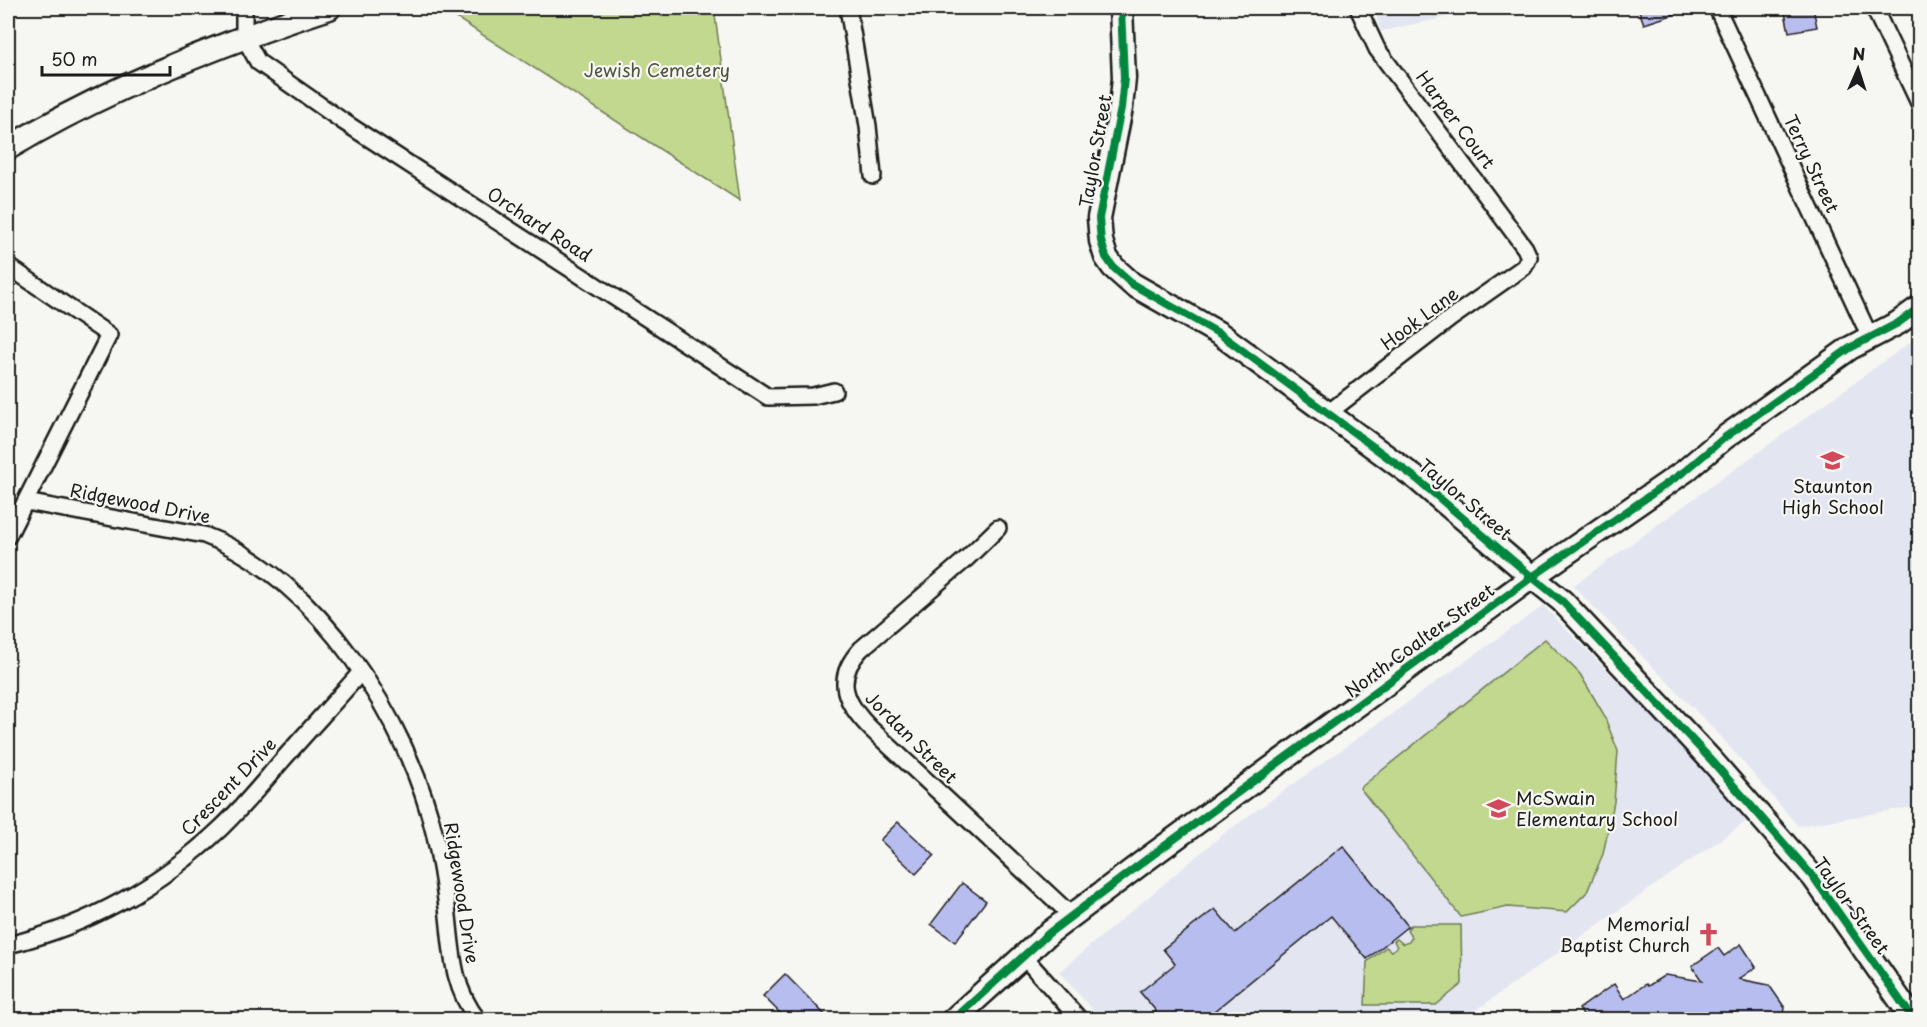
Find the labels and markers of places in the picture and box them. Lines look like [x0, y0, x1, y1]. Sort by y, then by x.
school or university icon: Staunton High School [1820, 448, 1846, 474]
place label: Staunton High School [1782, 472, 1884, 520]
place label: McSwain Elementary School [1516, 784, 1678, 832]
school or university icon: McSwain Elementary School [1485, 796, 1511, 822]
place label: Memorial Baptist Church [1560, 910, 1690, 958]
church icon: Memorial Baptist Church [1695, 922, 1721, 948]

